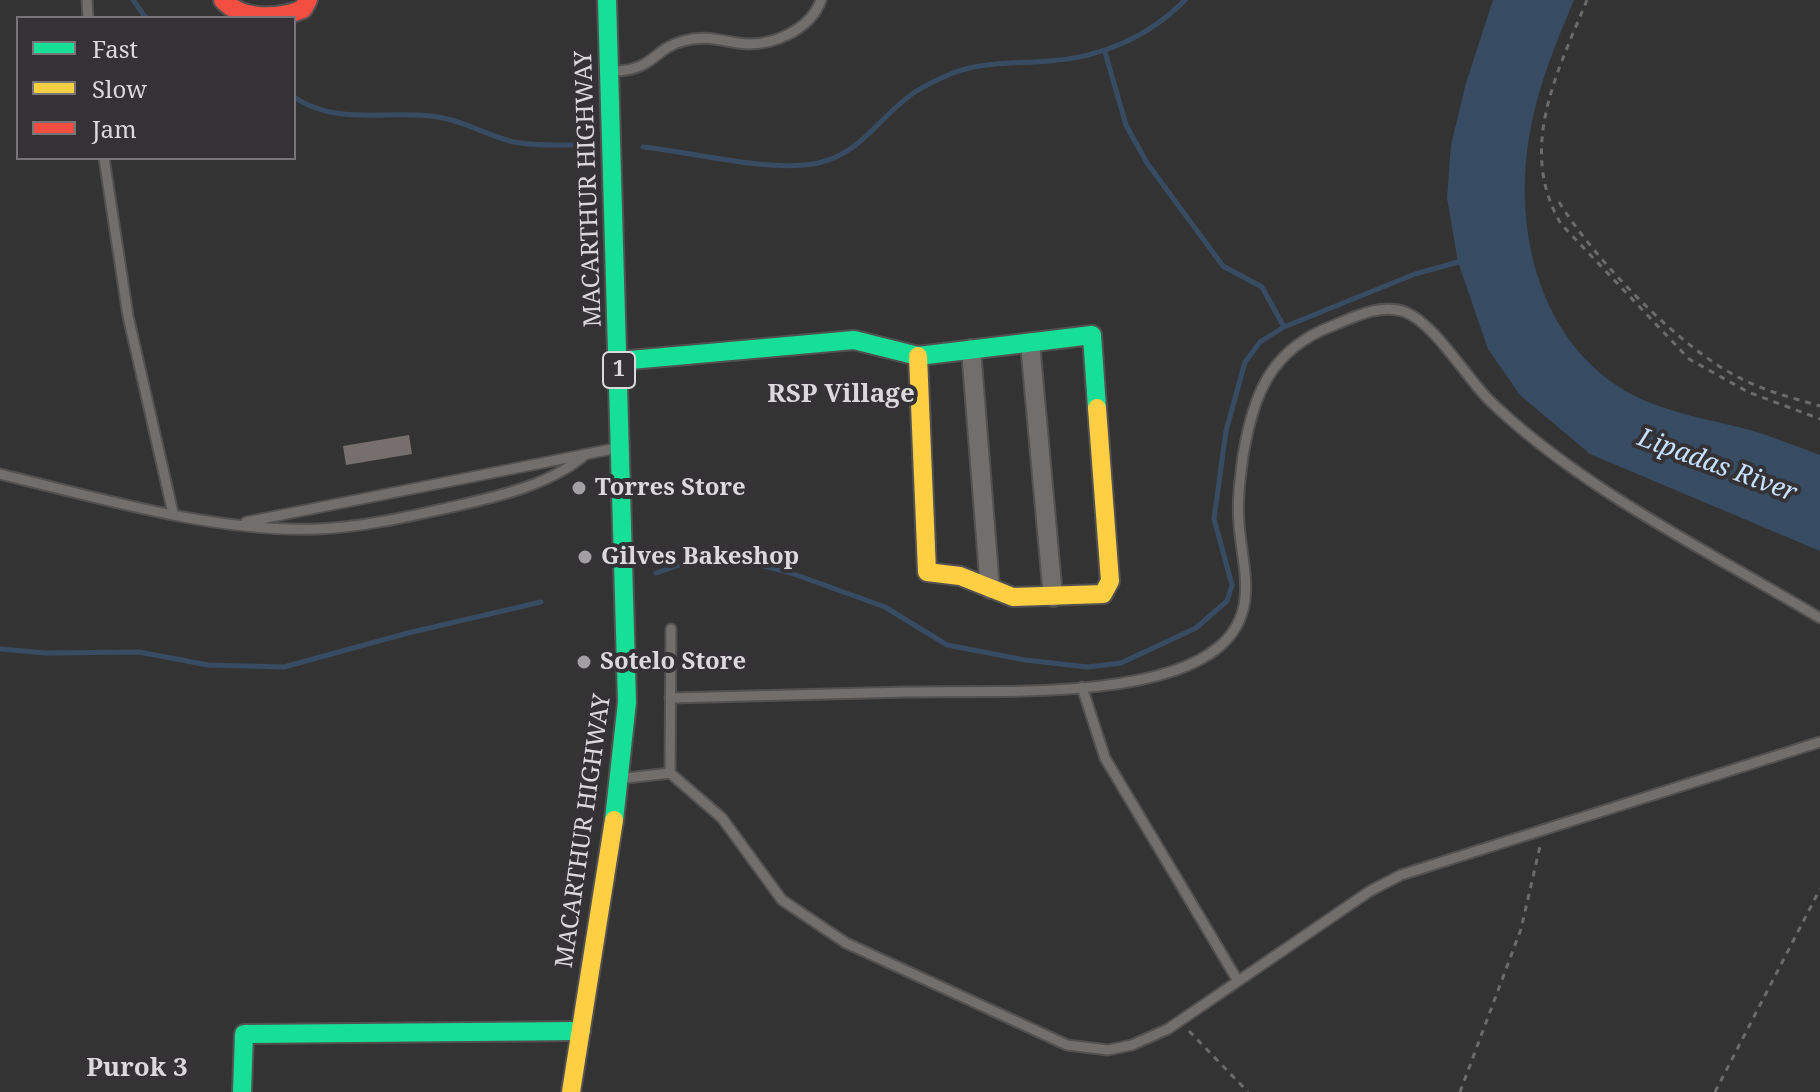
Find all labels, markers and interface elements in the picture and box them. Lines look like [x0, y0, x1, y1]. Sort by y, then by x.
legend [16, 16, 296, 160]
text: Fast [92, 32, 138, 65]
street label: MACARTHUR HIGHWAY [570, 50, 608, 328]
text: Slow [92, 72, 147, 105]
text: Jam [92, 112, 137, 145]
road number: 1 [603, 352, 635, 388]
district label: RSP Village [767, 379, 915, 411]
water label: Lipadas River [1633, 423, 1801, 509]
place label: Torres Store [595, 474, 746, 502]
marker: Torres Store [570, 479, 588, 497]
place label: Gilves Bakeshop [601, 543, 799, 571]
marker: Gilves Bakeshop [576, 548, 594, 566]
place label: Sotelo Store [600, 648, 746, 676]
marker: Sotelo Store [575, 653, 593, 671]
street label: MACARTHUR HIGHWAY [550, 692, 618, 970]
district label: Purok 3 [86, 1053, 188, 1085]

